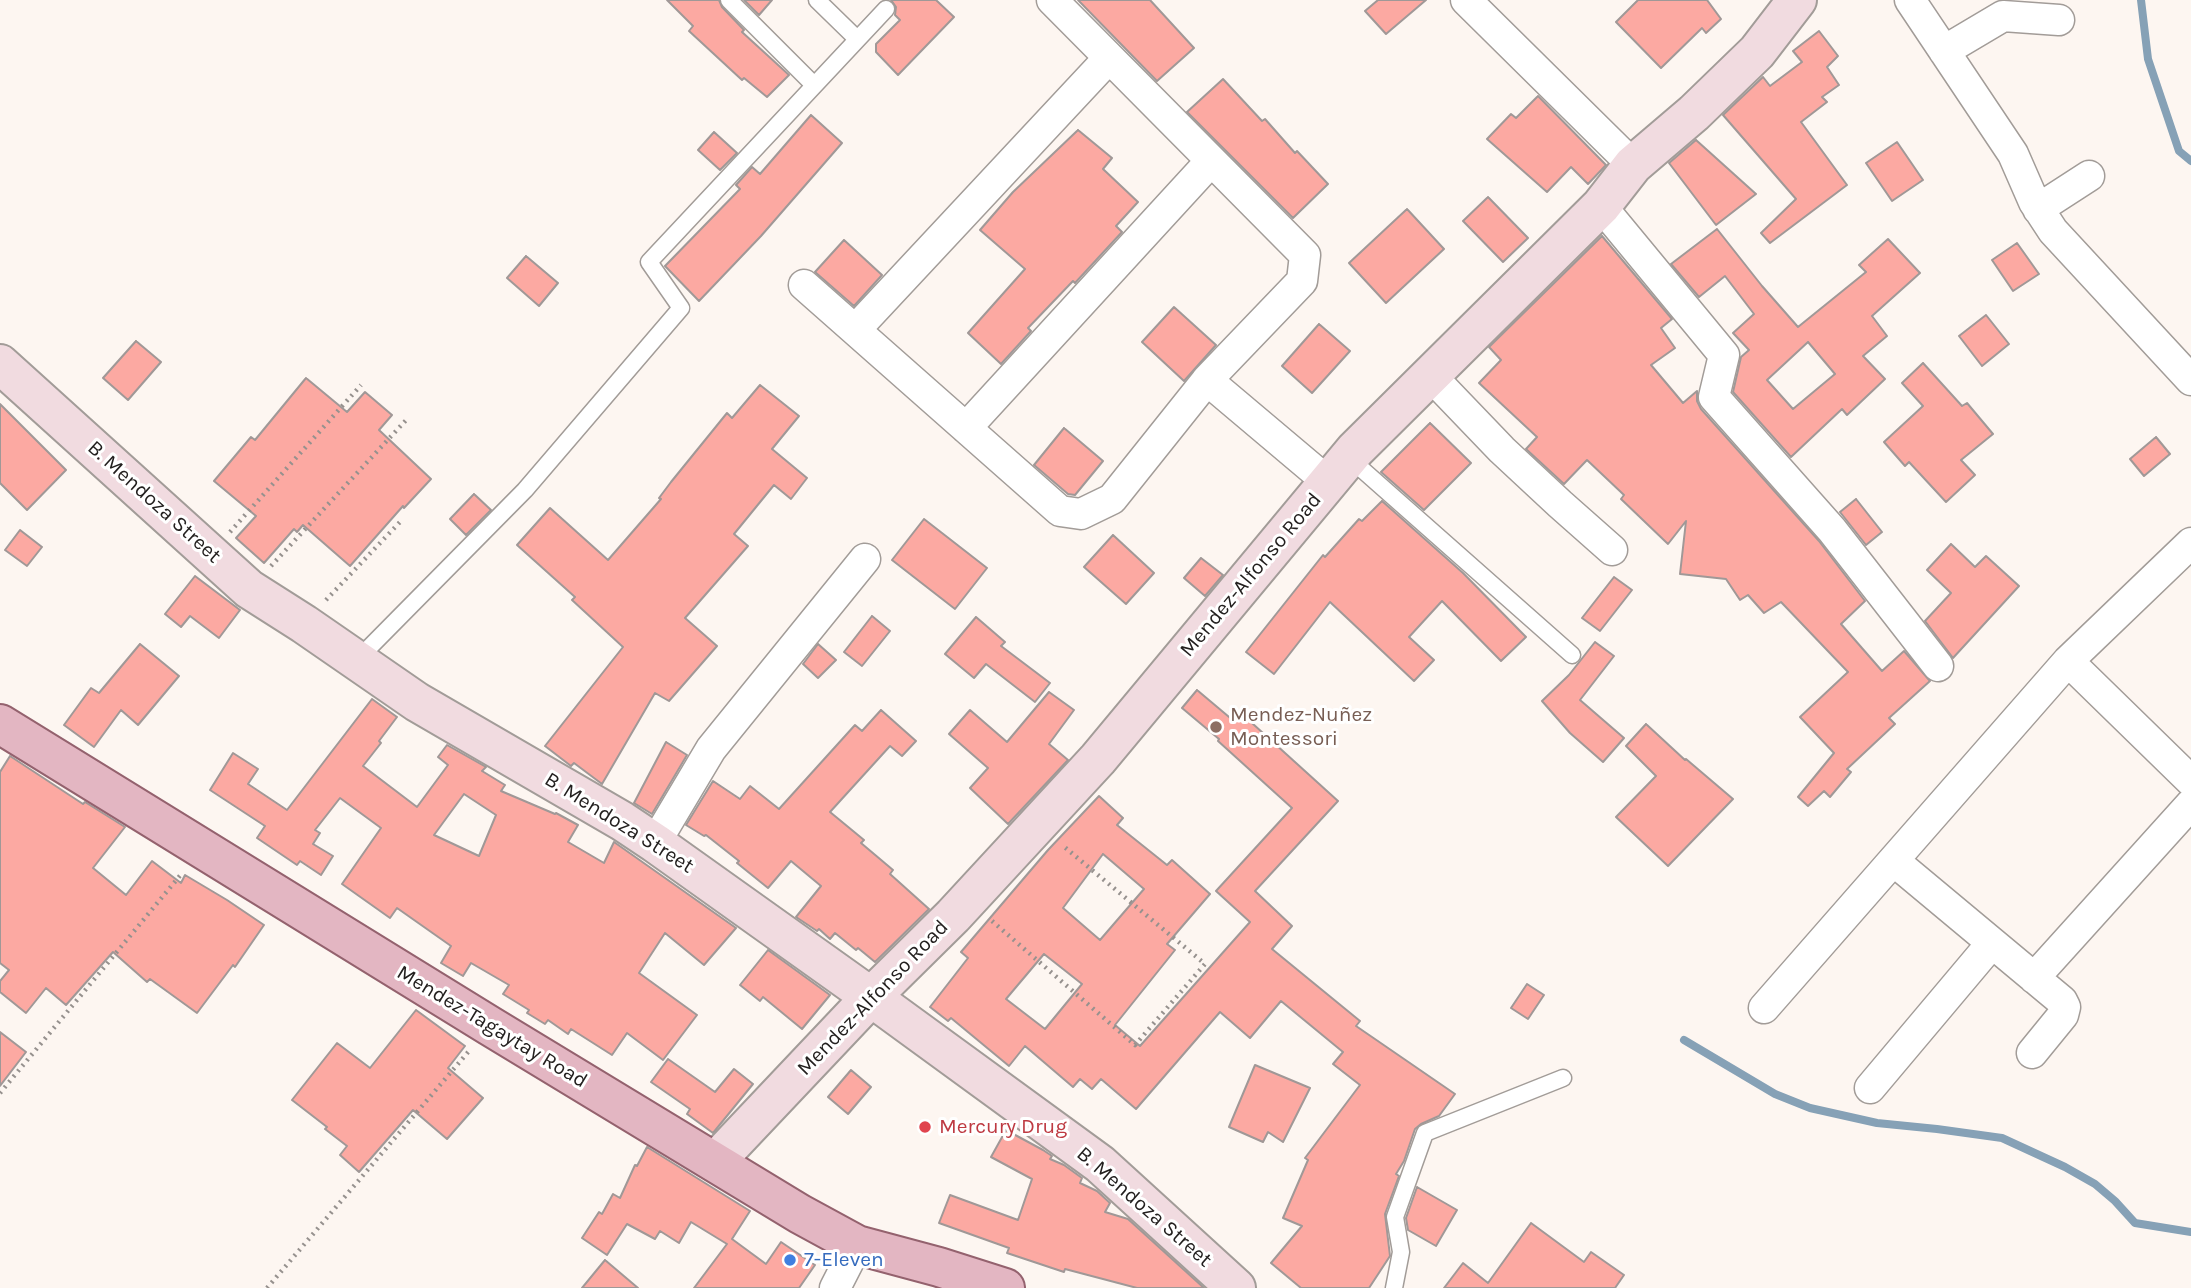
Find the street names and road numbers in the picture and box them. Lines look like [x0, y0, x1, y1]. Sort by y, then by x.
street label: B. Mendoza Street [82, 435, 226, 569]
street label: Mendez-Alfonso Road [1175, 488, 1327, 662]
street label: B. Mendoza Street [540, 767, 698, 879]
street label: Mendez-Alfonso Road [792, 915, 954, 1081]
street label: Mendez-Tagaytay Road [392, 960, 592, 1094]
street label: B. Mendoza Street [1071, 1141, 1217, 1273]

